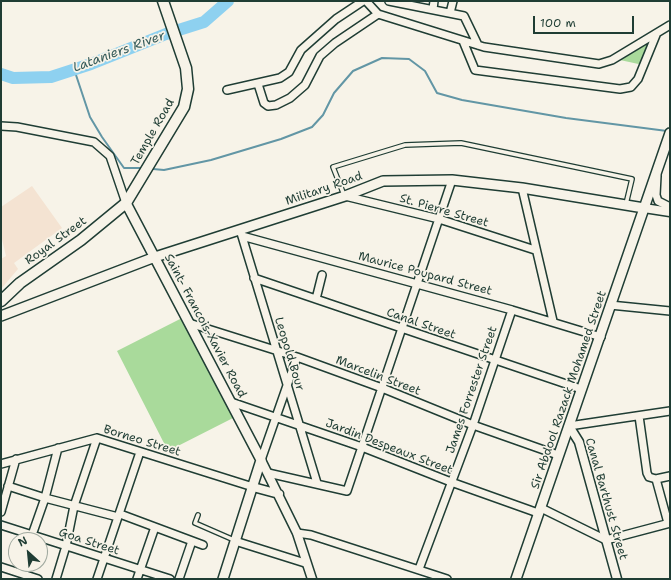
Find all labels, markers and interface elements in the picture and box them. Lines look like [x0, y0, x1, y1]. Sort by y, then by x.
scale bar [535, 8, 636, 34]
text: 100 m [540, 15, 576, 31]
water label: Lataniers River [71, 28, 167, 76]
street label: Temple Road [128, 96, 178, 168]
street label: Military Road [284, 169, 364, 209]
street label: St. Pierre Street [398, 191, 490, 231]
street label: Royal Street [22, 214, 90, 268]
street label: Maurice Poupard Street [357, 249, 493, 299]
street label: Saint- Francois-Xavier Road [161, 252, 249, 400]
street label: Sir Abdool Razack Mohamed Street [528, 289, 610, 491]
street label: Canal Street [384, 305, 458, 343]
street label: Leopold Bour [271, 315, 307, 393]
street label: James Forrester Street [443, 324, 501, 456]
street label: Marcelin Street [334, 353, 422, 399]
street label: Jardin Despeaux Street [323, 416, 455, 478]
street label: Borneo Street [102, 422, 182, 460]
street label: Canal Barthust Street [582, 436, 630, 562]
street label: Goa Street [57, 525, 121, 559]
north arrow [8, 532, 48, 572]
text: N [15, 533, 30, 550]

